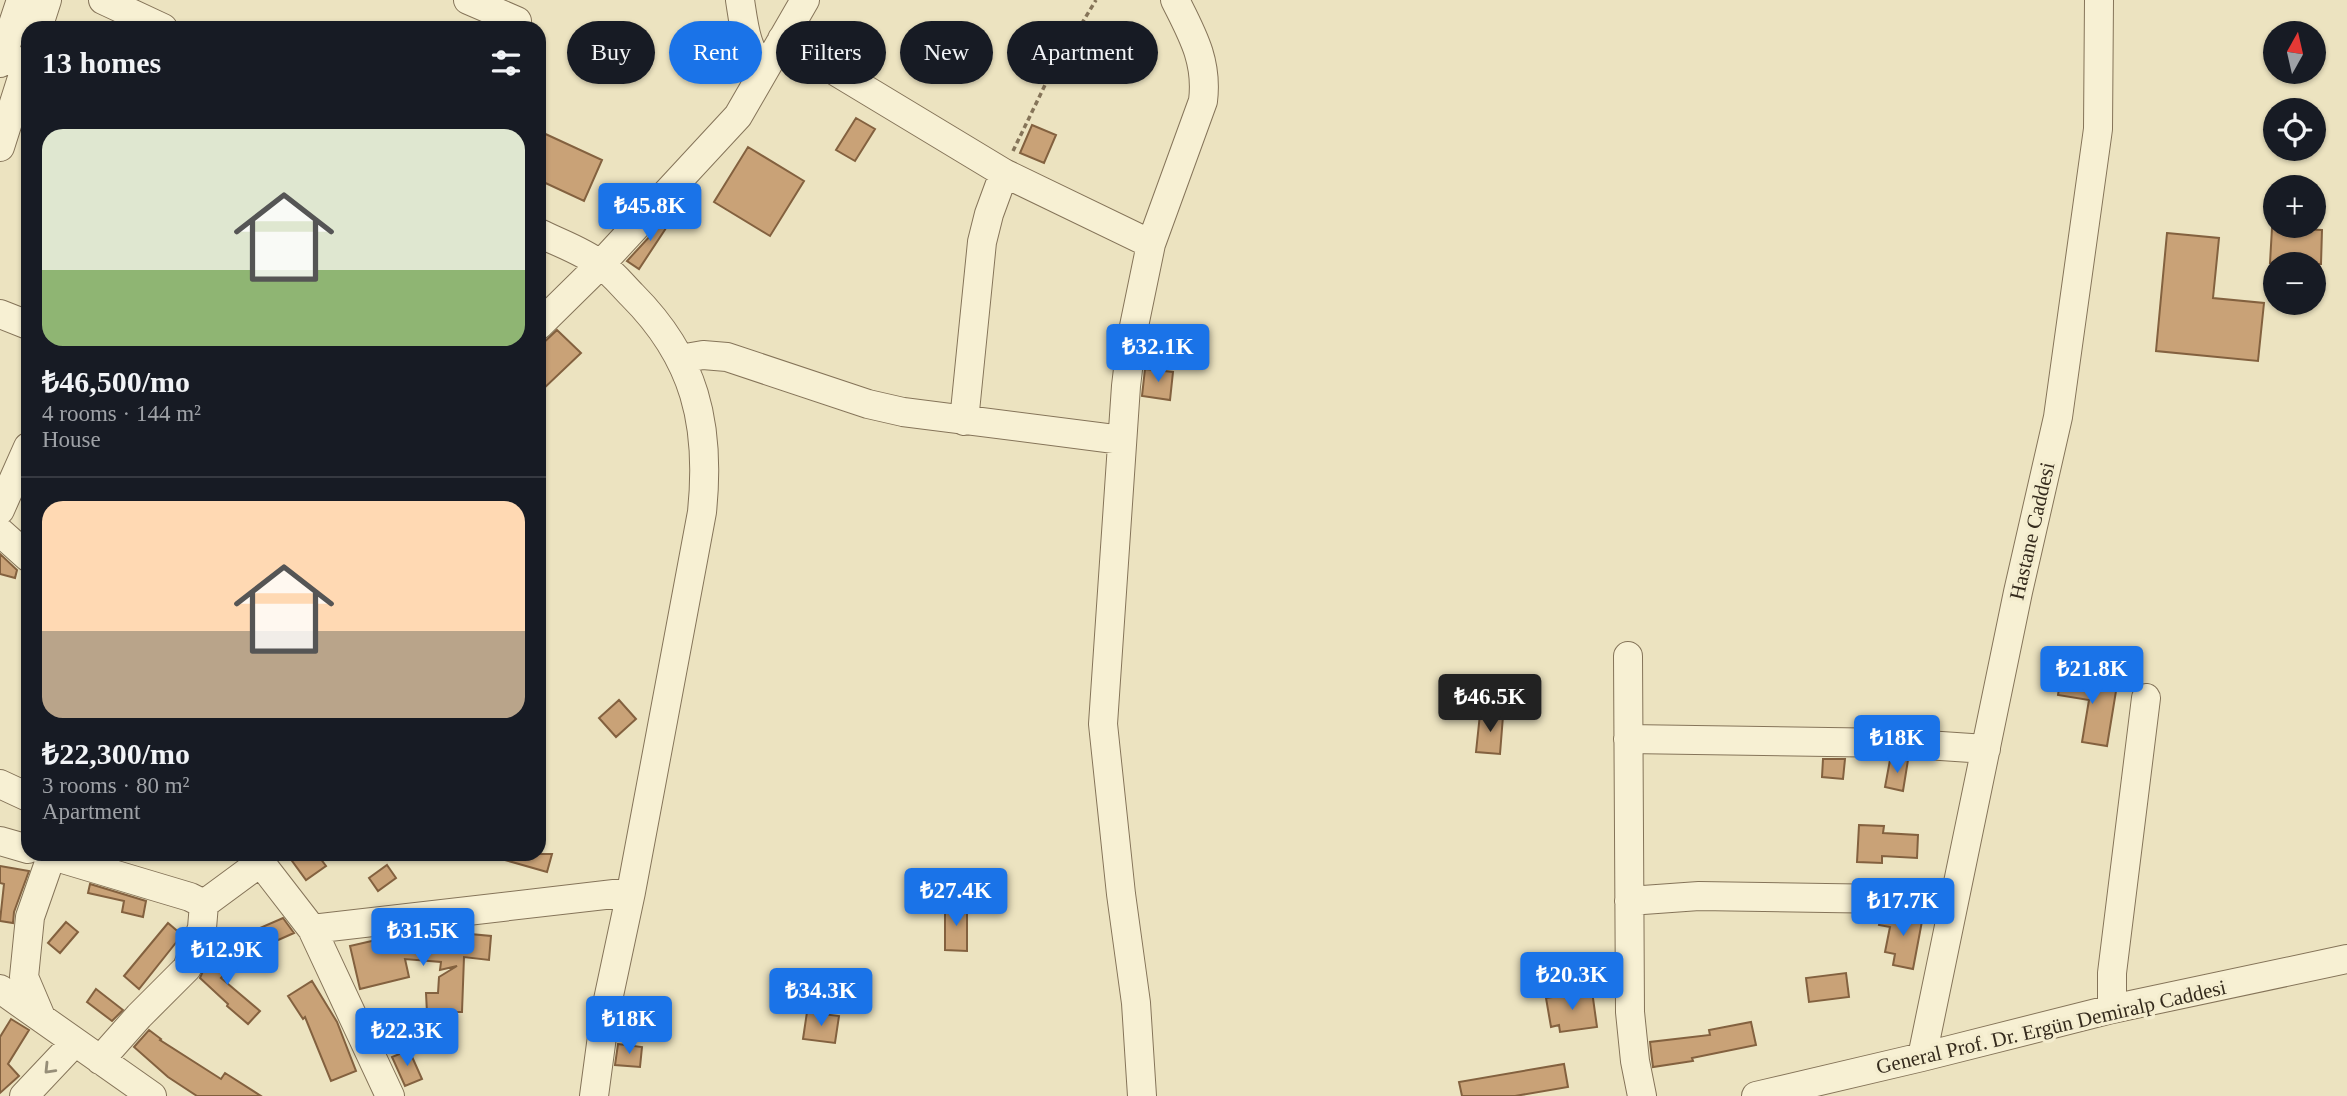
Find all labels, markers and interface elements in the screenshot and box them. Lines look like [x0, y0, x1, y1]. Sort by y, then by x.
chip: Buy [567, 21, 655, 84]
chip: Rent [669, 21, 762, 84]
chip: Filters [776, 21, 886, 84]
chip: New [900, 21, 993, 84]
chip: Apartment [1007, 21, 1158, 84]
north arrow [2263, 21, 2326, 84]
map controls [2263, 21, 2326, 315]
icon: filters [487, 44, 525, 82]
text: 13 homes [42, 46, 161, 79]
button: locate [2263, 98, 2326, 161]
icon: home [221, 174, 347, 300]
button: + [2263, 175, 2326, 238]
pin: ₺45.8K [593, 184, 707, 243]
text: ₺45.8K [614, 193, 686, 218]
button: − [2263, 252, 2326, 315]
pin: ₺32.1K [1101, 324, 1215, 384]
text: ₺32.1K [1122, 334, 1194, 359]
text: ₺46,500/mo [42, 365, 190, 398]
text: 4 rooms · 144 m² [42, 401, 201, 426]
text: House [42, 427, 101, 452]
street label: Hastane Caddesi [2004, 460, 2060, 602]
icon: home [221, 546, 347, 672]
pin: ₺21.8K [2035, 646, 2149, 706]
text: ₺21.8K [2056, 656, 2128, 681]
pin: ₺46.5K [1433, 674, 1547, 734]
text: ₺46.5K [1454, 684, 1526, 709]
pin: ₺18K [1856, 716, 1938, 775]
text: ₺18K [1870, 725, 1924, 750]
text: ₺22,300/mo [42, 737, 190, 770]
text: 3 rooms · 80 m² [42, 773, 189, 798]
text: Apartment [42, 799, 140, 824]
pin: ₺27.4K [899, 869, 1013, 928]
text: ₺27.4K [920, 878, 992, 903]
pin: ₺17.7K [1846, 878, 1960, 938]
text: ₺17.7K [1867, 888, 1939, 913]
pin: ₺31.5K [366, 908, 480, 968]
text: ₺31.5K [387, 918, 459, 943]
pin: ₺12.9K [170, 928, 284, 987]
text: ₺12.9K [191, 937, 263, 962]
pin: ₺20.3K [1515, 953, 1629, 1012]
text: ₺20.3K [1536, 962, 1608, 987]
pin: ₺34.3K [764, 968, 878, 1028]
street label: General Prof. Dr. Ergün Demiralp Caddesi [1874, 975, 2228, 1079]
text: ₺34.3K [785, 978, 857, 1003]
pin: ₺18K [588, 996, 670, 1056]
text: ₺18K [602, 1006, 656, 1031]
pin: ₺22.3K [350, 1009, 464, 1068]
text: ₺22.3K [371, 1018, 443, 1043]
one-way arrow [45, 1061, 58, 1074]

